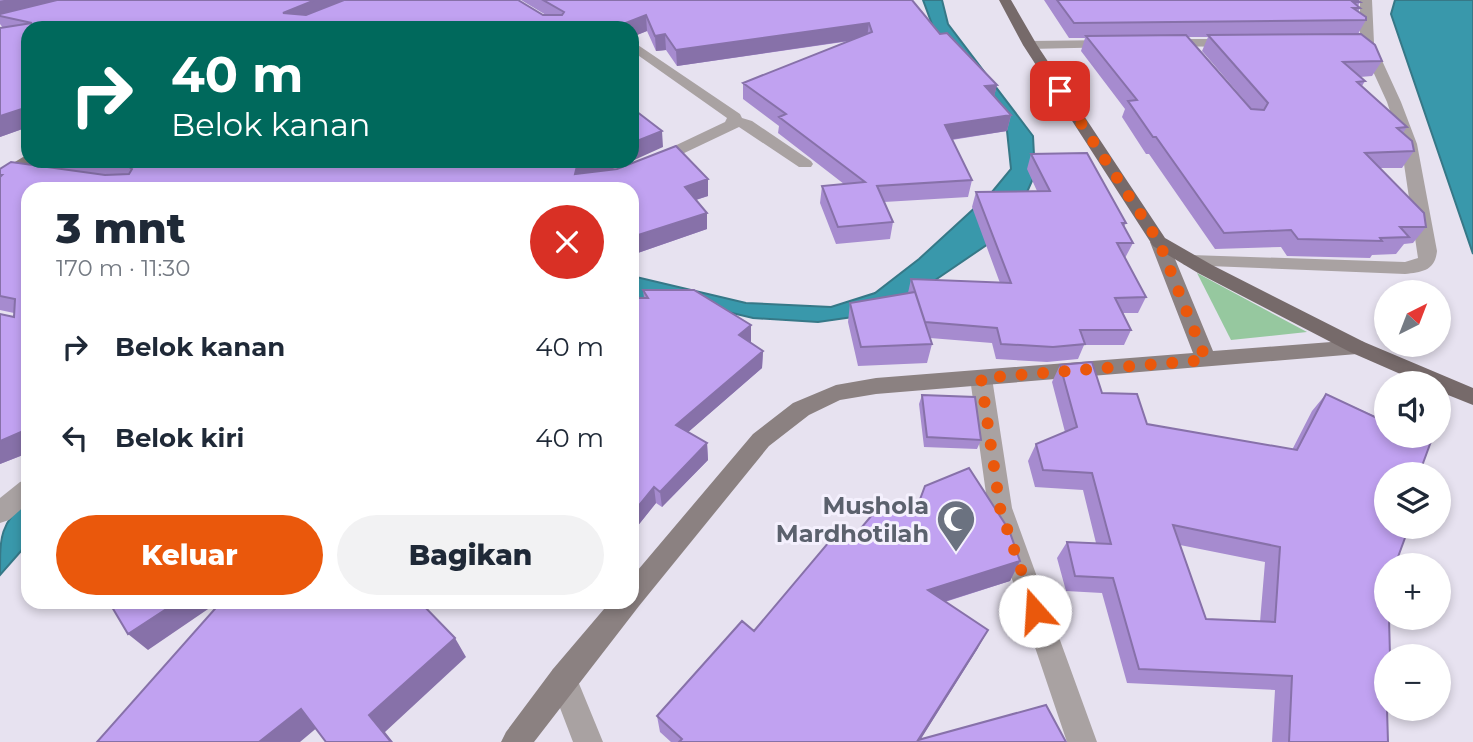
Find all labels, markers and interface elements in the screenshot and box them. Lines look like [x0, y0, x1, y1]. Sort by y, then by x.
text: 40 m [171, 45, 303, 104]
icon: right [56, 49, 147, 140]
pin [1030, 61, 1090, 121]
icon: arrive [1041, 72, 1079, 110]
text: Belok kanan [171, 105, 371, 144]
text: 3 mnt [56, 202, 185, 254]
button: close [530, 205, 604, 279]
text: 170 m · 11:30 [56, 254, 191, 282]
north arrow [1374, 280, 1451, 357]
map controls [1374, 280, 1451, 721]
icon: right [56, 328, 94, 366]
text: Belok kanan [115, 331, 285, 363]
text: 40 m [535, 331, 604, 363]
button: sound [1374, 371, 1451, 448]
icon: left [56, 419, 94, 457]
text: Belok kiri [115, 422, 244, 454]
text: 40 m [535, 422, 604, 454]
button: layers [1374, 462, 1451, 539]
place label: Mushola Mardhotilah [776, 491, 929, 548]
mosque icon: Mushola Mardhotilah [935, 498, 977, 553]
button: Keluar [56, 515, 323, 595]
button: Bagikan [337, 515, 604, 595]
button: + [1374, 553, 1451, 630]
position arrow [998, 574, 1072, 648]
button: − [1374, 644, 1451, 721]

